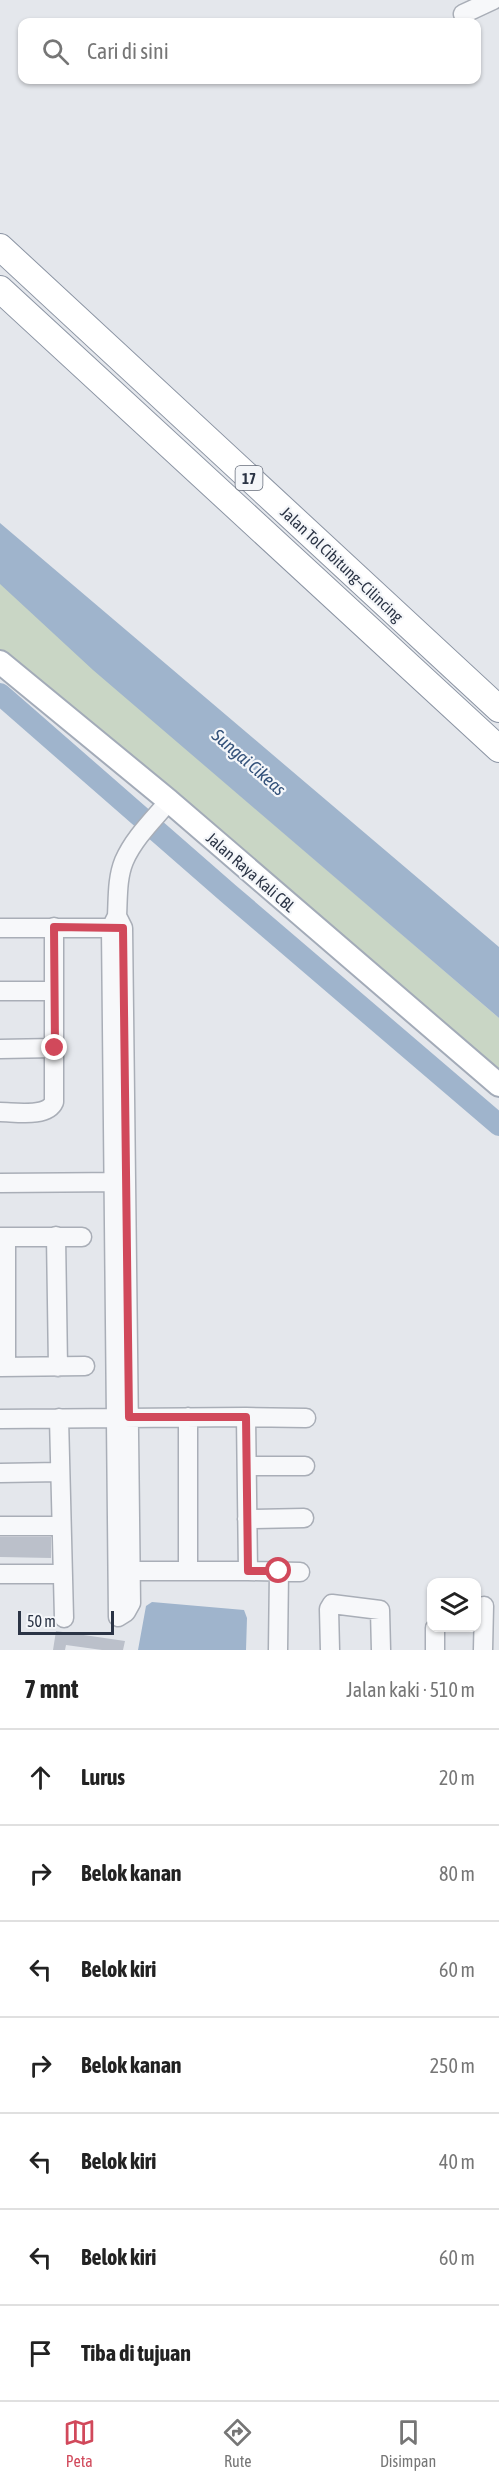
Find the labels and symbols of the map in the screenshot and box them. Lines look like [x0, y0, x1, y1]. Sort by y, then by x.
road number: 17 [236, 466, 262, 490]
street label: Jalan Tol Cibitung–Cilincing [276, 503, 407, 626]
water label: Sungai Cikeas [207, 724, 290, 800]
street label: Jalan Raya Kali CBL [202, 829, 300, 917]
route end [41, 1034, 67, 1060]
route start [265, 1557, 291, 1583]
scale bar [18, 1608, 114, 1636]

